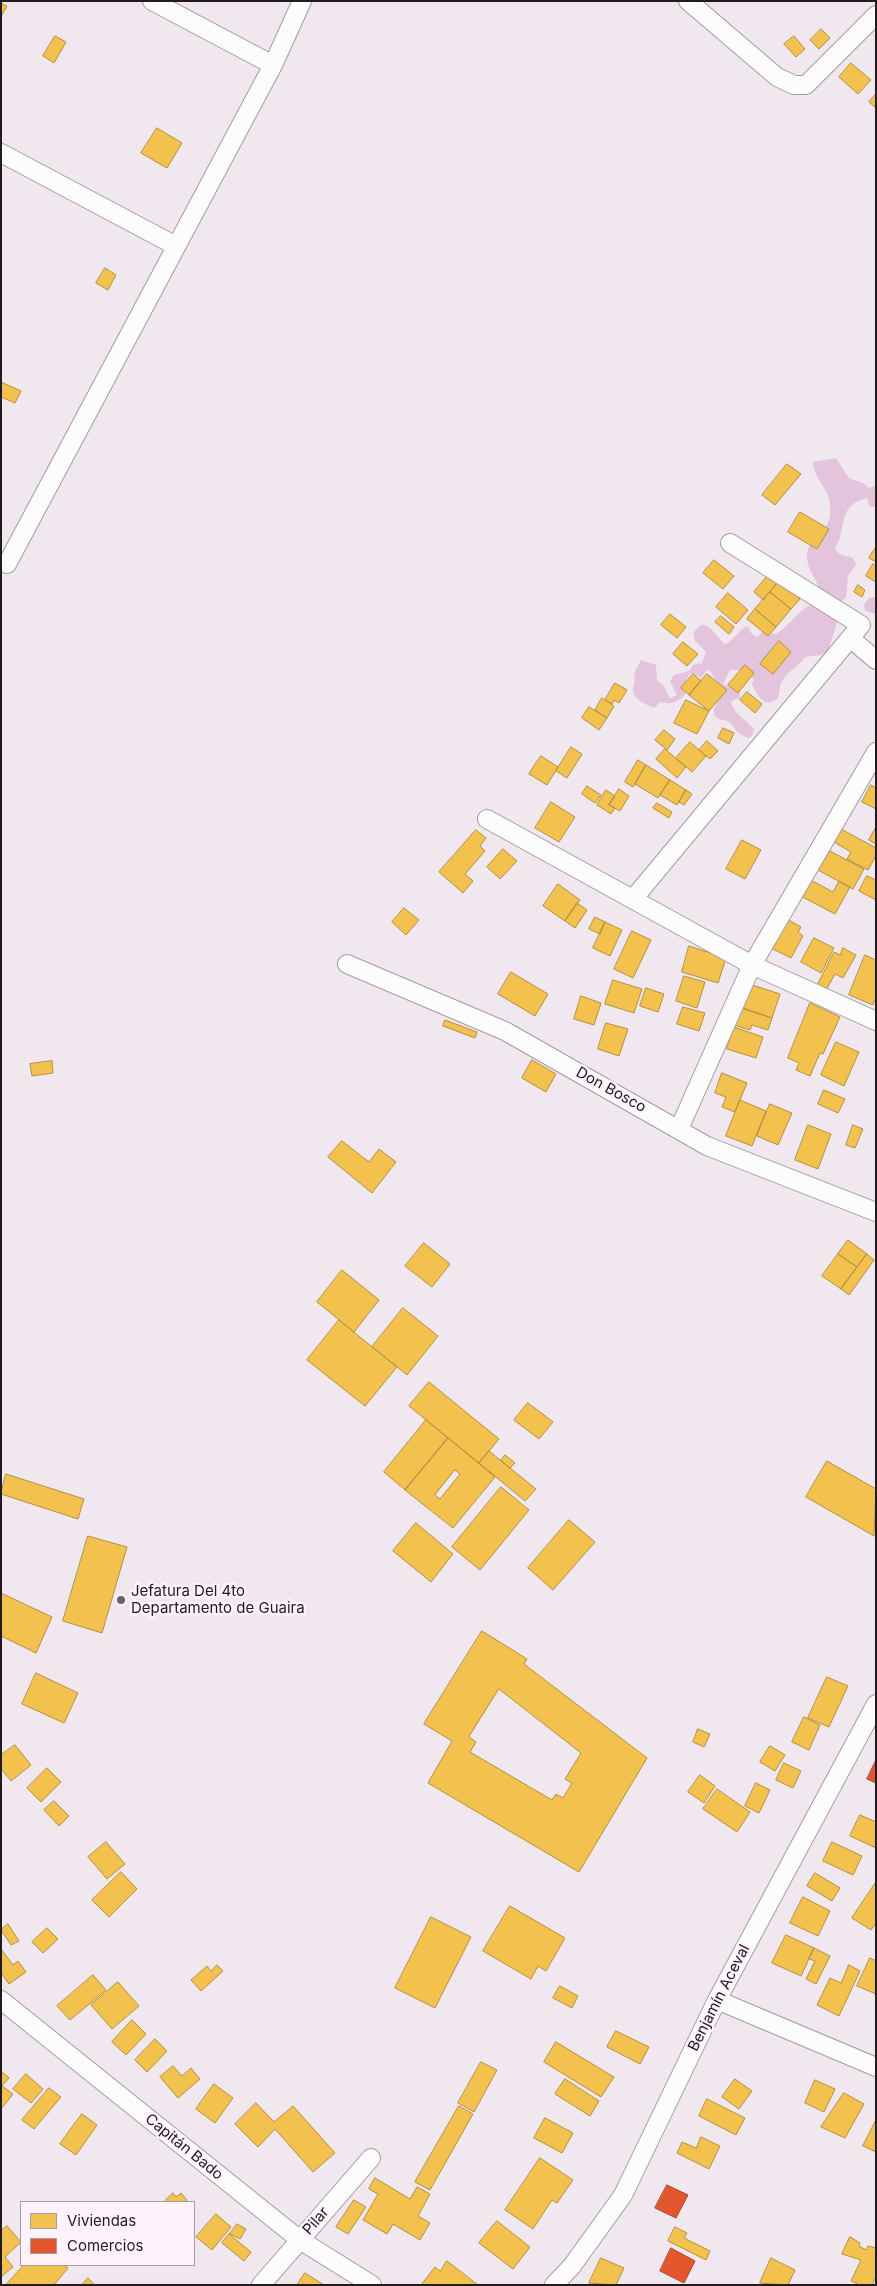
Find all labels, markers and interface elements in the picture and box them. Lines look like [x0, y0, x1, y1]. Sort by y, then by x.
street label: Don Bosco [573, 1063, 649, 1117]
place label: Jefatura Del 4to Departamento de Guaira [131, 1582, 305, 1617]
marker: Jefatura Del 4to Departamento de Guaira [115, 1594, 127, 1606]
street label: Benjamín Aceval [684, 1942, 754, 2054]
street label: Capitán Bado [141, 2110, 227, 2184]
legend [20, 2201, 195, 2266]
street label: Pilar [299, 2203, 333, 2239]
text: Viviendas [67, 2211, 136, 2230]
text: Comercios [67, 2236, 143, 2255]

